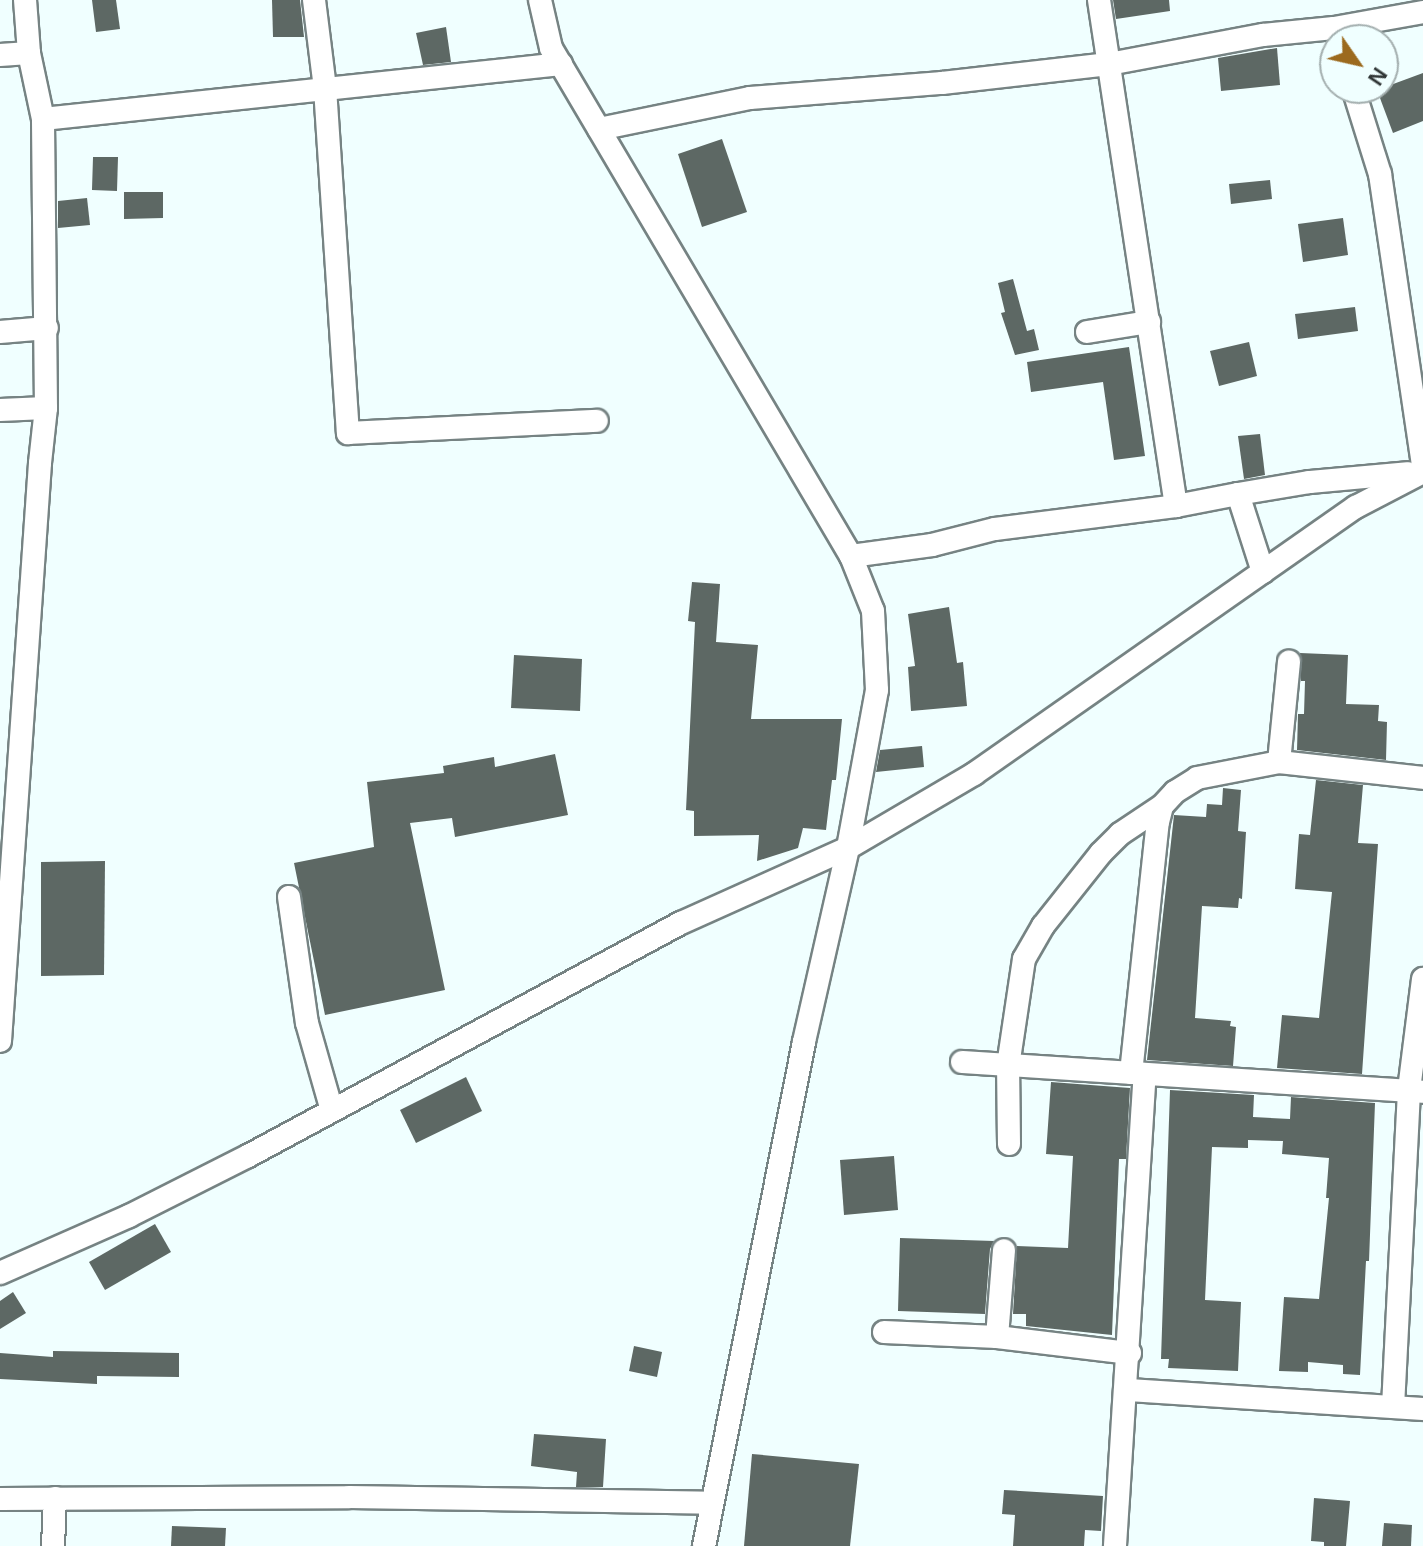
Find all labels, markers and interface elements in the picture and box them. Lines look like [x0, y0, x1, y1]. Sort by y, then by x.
north arrow [1319, 24, 1399, 104]
text: N [1363, 63, 1392, 90]

